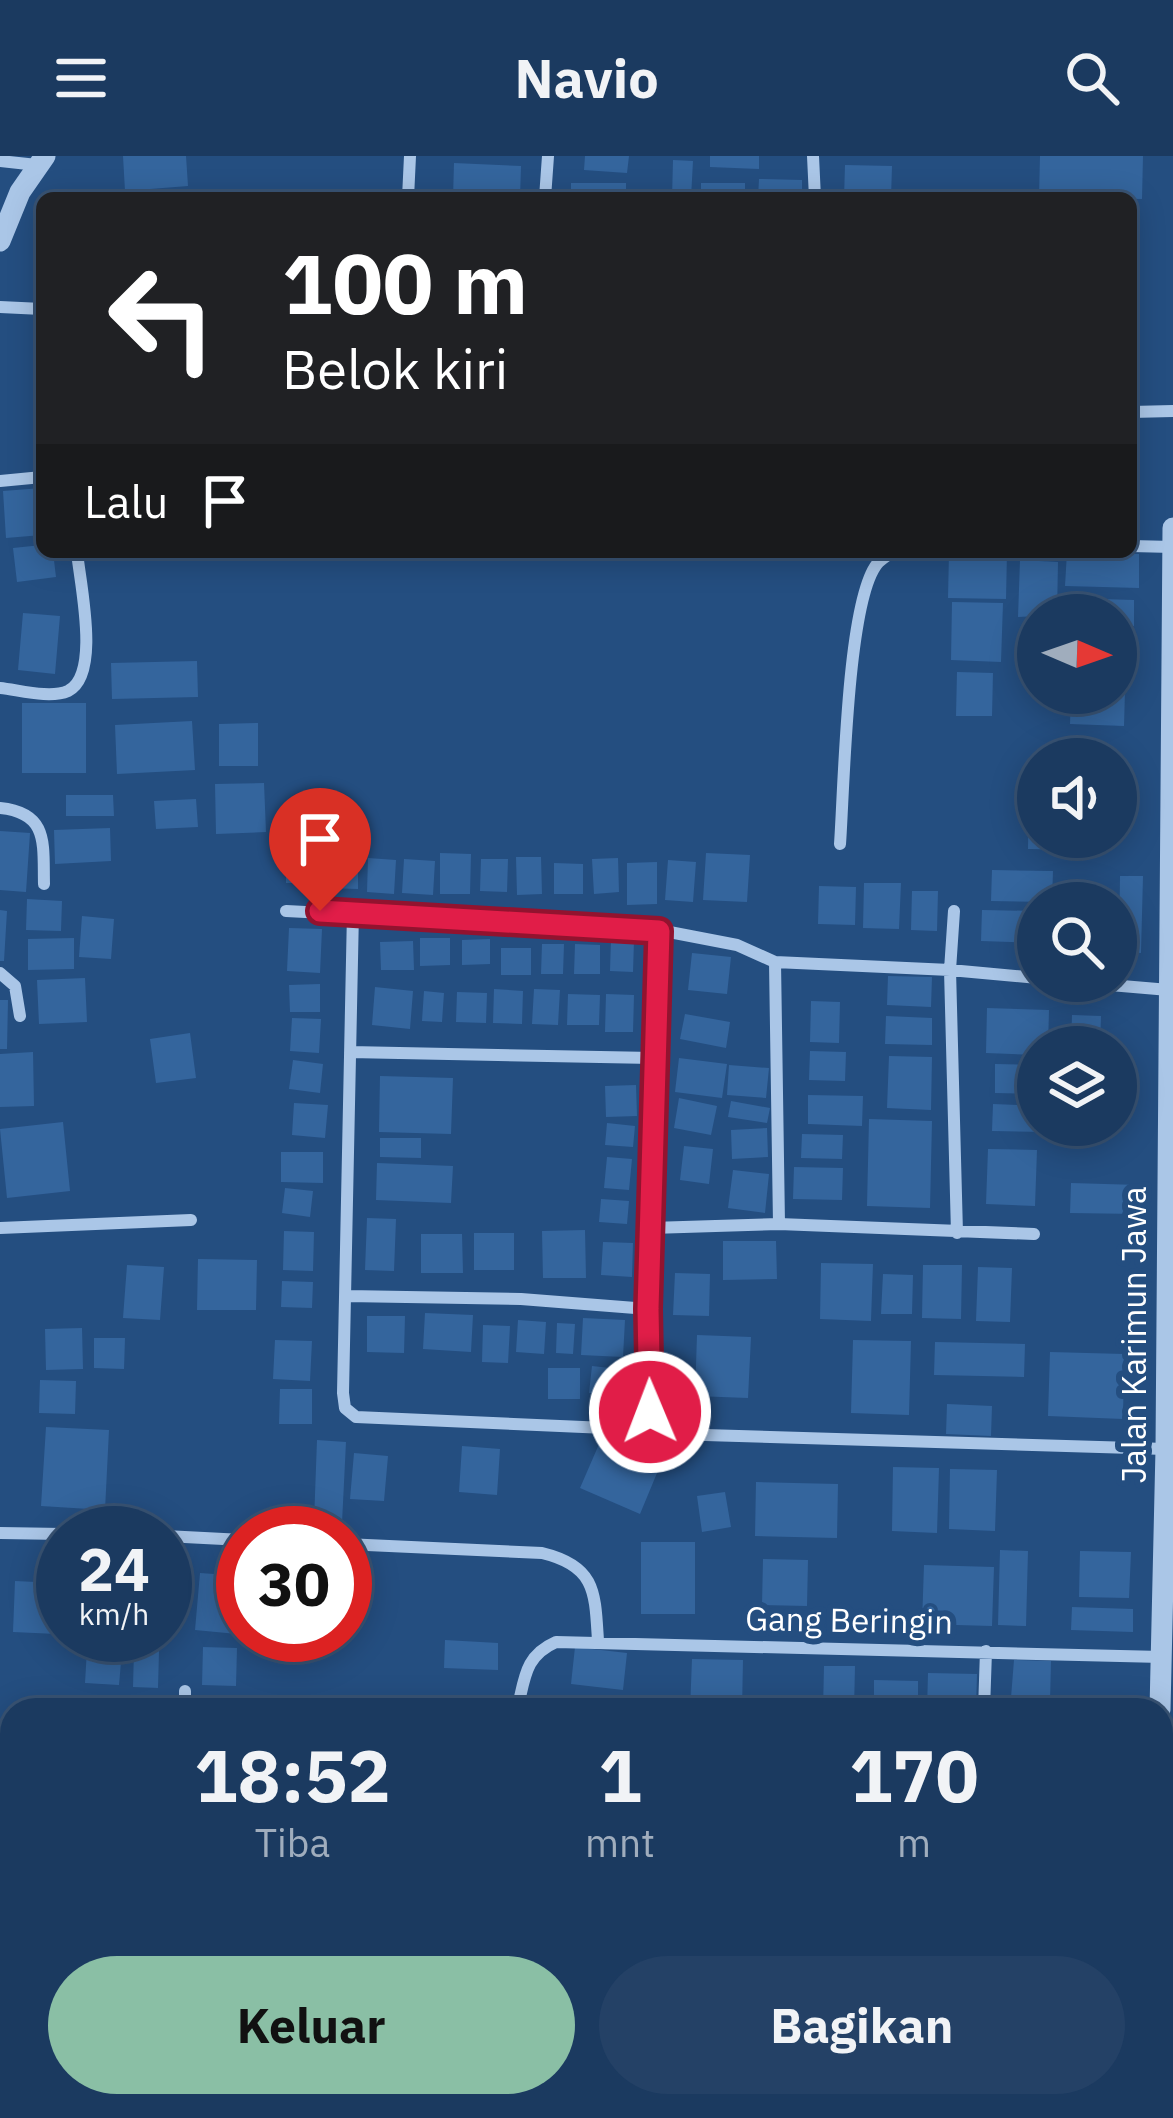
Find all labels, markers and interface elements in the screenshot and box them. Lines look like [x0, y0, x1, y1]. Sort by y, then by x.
text: Navio [514, 43, 659, 113]
icon: menu [48, 45, 114, 111]
icon: search [1059, 45, 1125, 111]
text: 100 m [282, 228, 528, 337]
icon: left [84, 240, 240, 396]
text: Belok kiri [282, 334, 508, 404]
icon: arrive [192, 468, 258, 534]
text: Lalu [84, 472, 168, 530]
north arrow [1017, 594, 1137, 714]
map controls [1017, 594, 1137, 1146]
button: sound [1017, 738, 1137, 858]
pin [269, 788, 371, 911]
icon: arrive [287, 806, 353, 872]
button: search [1017, 882, 1137, 1002]
button: layers [1017, 1026, 1137, 1146]
street label: Jalan Karimun Jawa [1112, 1186, 1155, 1484]
position arrow [587, 1349, 713, 1475]
speed limit sign: 30 [216, 1506, 372, 1662]
text: 24 [78, 1529, 150, 1608]
text: km/h [79, 1594, 149, 1633]
street label: Gang Beringin [745, 1596, 953, 1643]
text: 18:52 [194, 1728, 391, 1822]
text: 1 [598, 1728, 642, 1822]
text: 170 [849, 1728, 979, 1822]
text: Tiba [255, 1817, 330, 1868]
text: mnt [585, 1817, 655, 1868]
text: m [897, 1817, 931, 1868]
button: Keluar [48, 1956, 575, 2094]
button: Bagikan [599, 1956, 1125, 2094]

